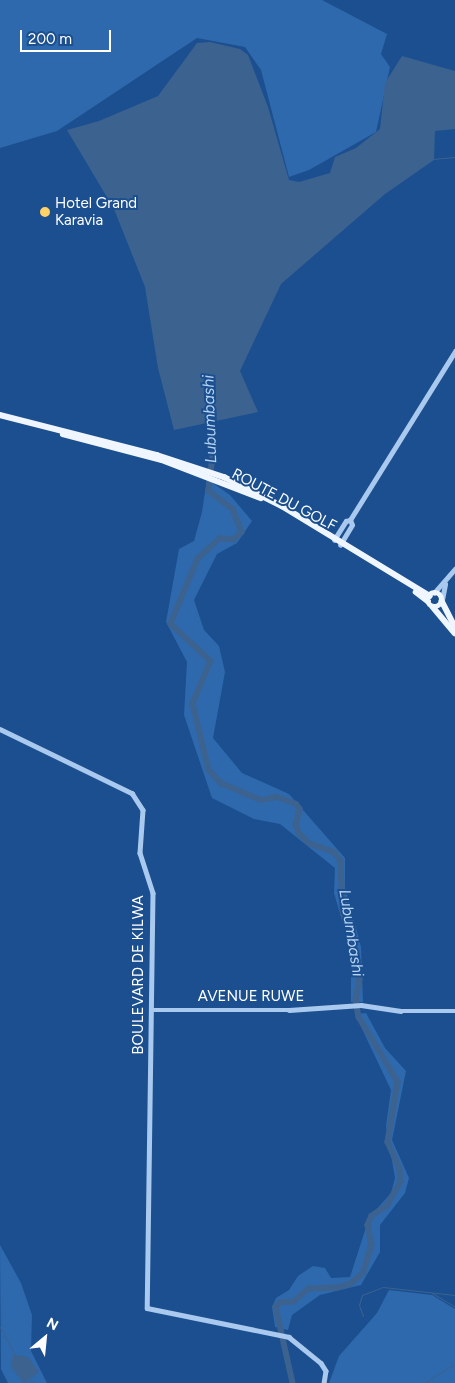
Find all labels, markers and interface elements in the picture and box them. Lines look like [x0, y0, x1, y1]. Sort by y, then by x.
scale bar [22, 20, 114, 52]
text: 200 m [28, 30, 72, 48]
place label: Hotel Grand Karavia [55, 194, 137, 229]
marker: Hotel Grand Karavia [39, 206, 51, 218]
water label: Lubumbashi [199, 375, 221, 463]
street label: ROUTE DU GOLF [229, 465, 339, 535]
water label: Lubumbashi [335, 888, 367, 978]
street label: BOULEVARD DE KILWA [130, 895, 148, 1055]
street label: AVENUE RUWE [198, 988, 304, 1006]
north arrow [20, 1313, 70, 1363]
text: N [43, 1314, 61, 1334]

